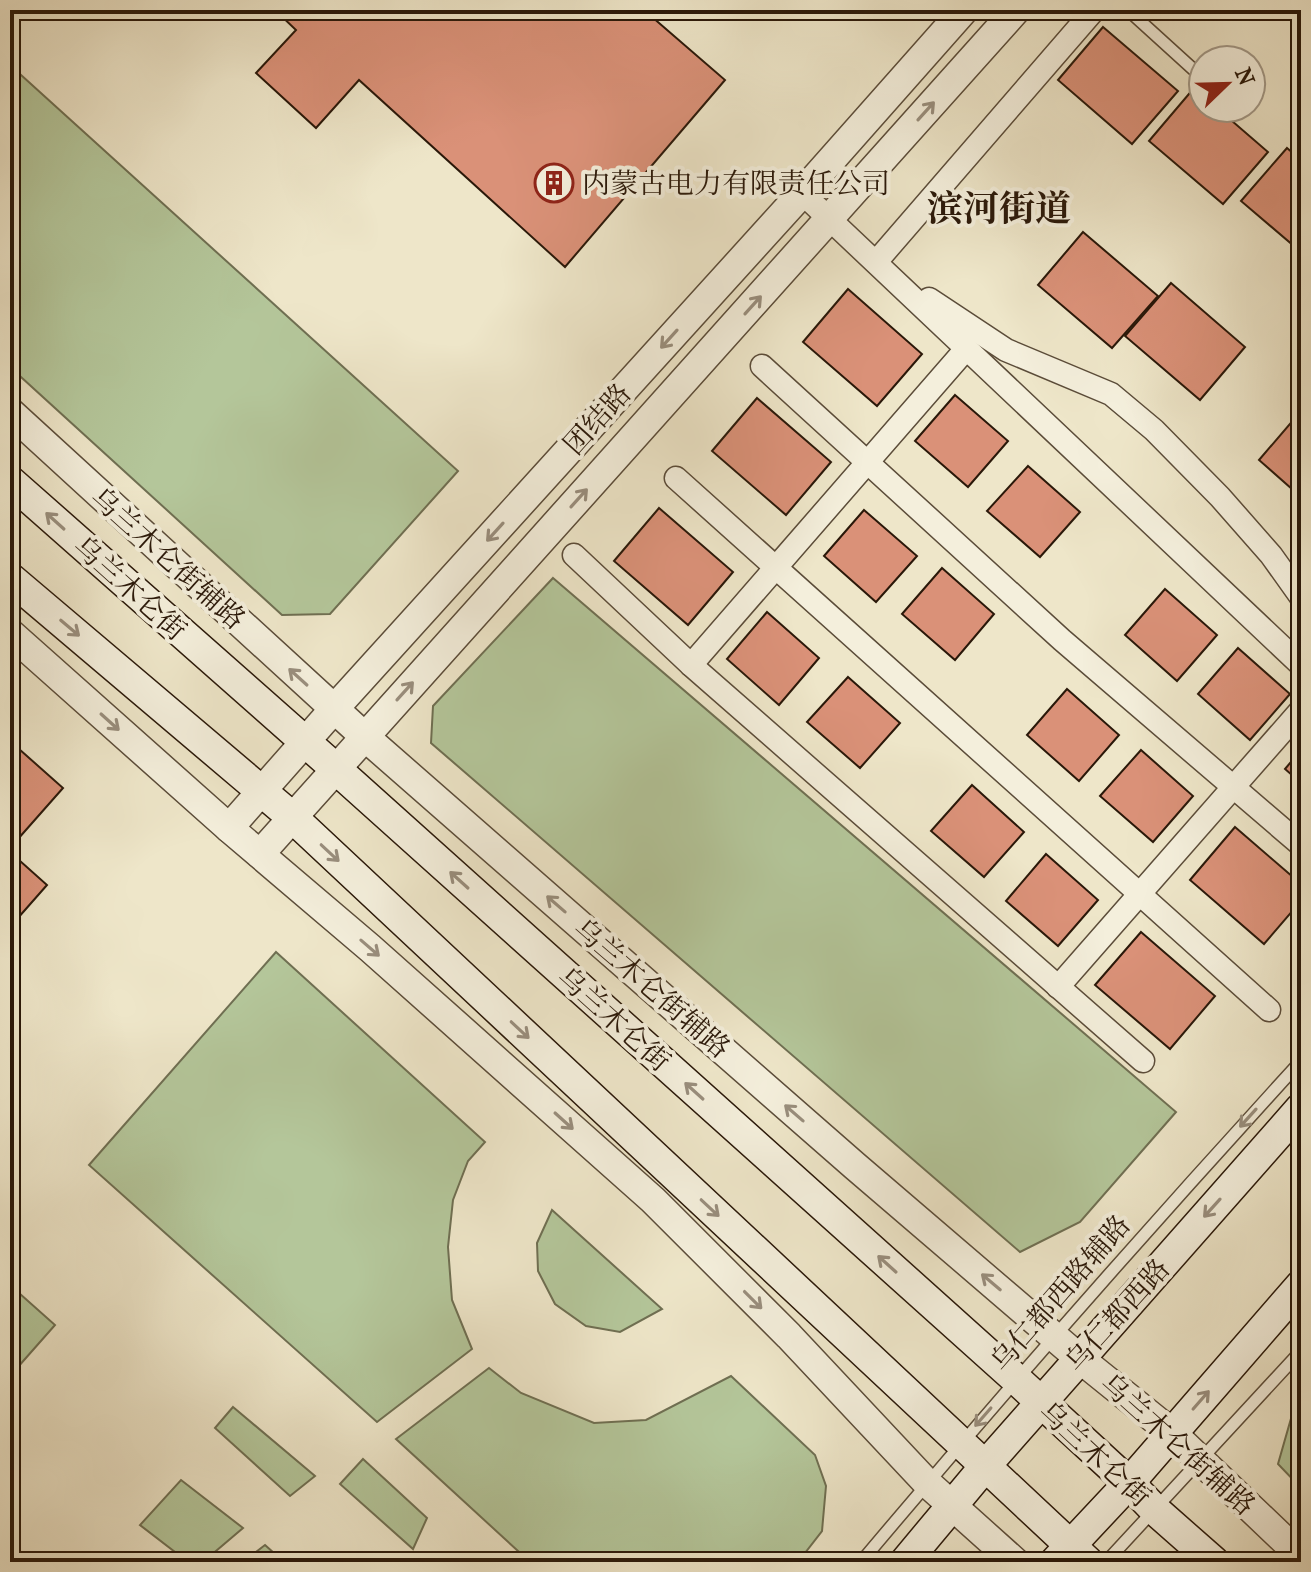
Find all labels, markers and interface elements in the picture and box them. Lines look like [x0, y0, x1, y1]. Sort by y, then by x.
north arrow [1187, 44, 1267, 124]
text: N [1229, 64, 1260, 90]
one-way arrow [917, 102, 935, 122]
building icon: 内蒙古电力有限责任公司 [533, 162, 575, 204]
place label: 内蒙古电力有限责任公司 [582, 167, 890, 200]
district label: 滨河街道 [927, 188, 1071, 230]
one-way arrow [743, 295, 761, 315]
one-way arrow [660, 329, 678, 349]
street label: 团结路 [557, 377, 637, 461]
street label: 乌兰木仑街辅路 [84, 480, 252, 636]
one-way arrow [569, 488, 588, 509]
one-way arrow [45, 512, 65, 530]
one-way arrow [486, 522, 504, 542]
street label: 乌兰木仑街 [67, 529, 193, 647]
one-way arrow [59, 619, 79, 637]
one-way arrow [289, 668, 309, 686]
one-way arrow [396, 682, 414, 702]
one-way arrow [100, 713, 120, 731]
one-way arrow [320, 843, 340, 861]
one-way arrow [449, 871, 469, 889]
one-way arrow [547, 896, 567, 914]
street label: 乌兰木仑街辅路 [567, 911, 737, 1065]
one-way arrow [359, 939, 379, 957]
street label: 乌兰木仑街 [551, 960, 677, 1078]
one-way arrow [510, 1021, 530, 1040]
one-way arrow [684, 1082, 704, 1100]
one-way arrow [784, 1104, 804, 1122]
one-way arrow [1240, 1108, 1258, 1128]
one-way arrow [553, 1112, 573, 1130]
one-way arrow [1203, 1197, 1221, 1217]
one-way arrow [699, 1199, 719, 1217]
street label: 乌仁都西路辅路 [983, 1208, 1137, 1378]
street label: 乌仁都西路 [1058, 1252, 1176, 1378]
one-way arrow [878, 1256, 898, 1274]
one-way arrow [981, 1273, 1002, 1291]
one-way arrow [743, 1290, 763, 1309]
street label: 乌兰木仑街辅路 [1094, 1366, 1262, 1522]
one-way arrow [1191, 1390, 1209, 1410]
street label: 乌兰木仑街 [1032, 1394, 1158, 1514]
one-way arrow [974, 1407, 992, 1427]

